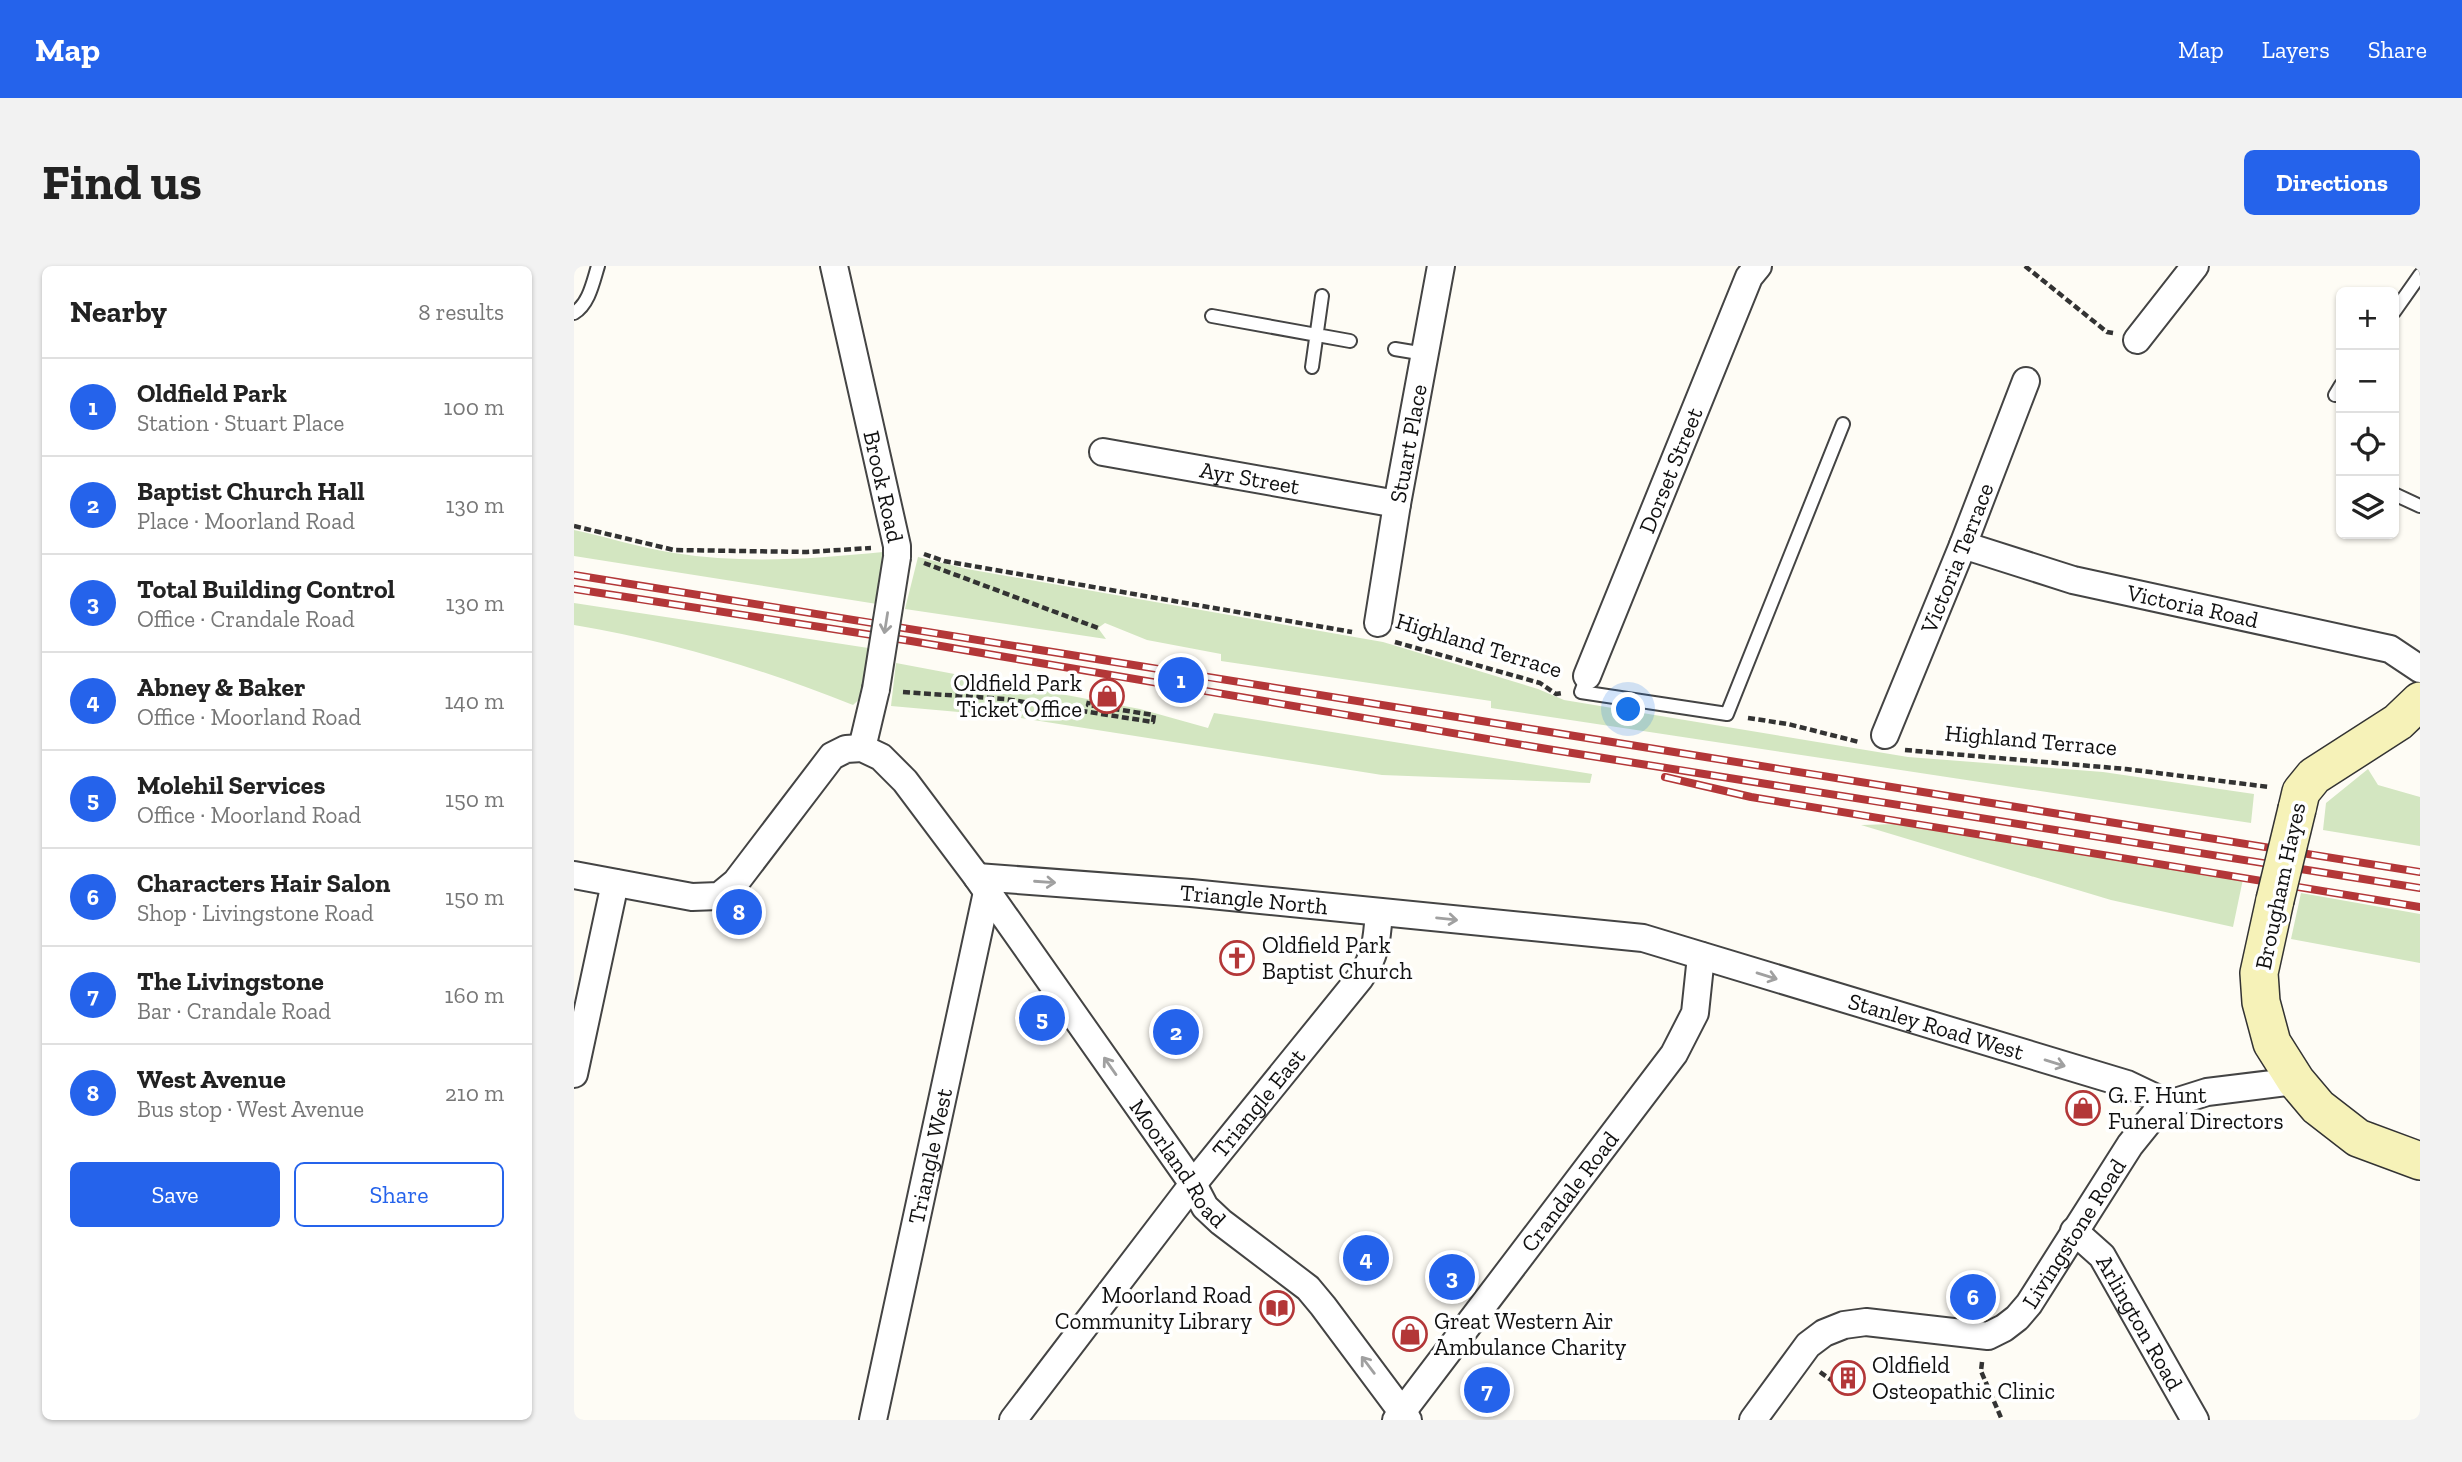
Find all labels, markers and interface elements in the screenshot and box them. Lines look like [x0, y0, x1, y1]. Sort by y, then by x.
text: Map [35, 30, 100, 69]
text: Map [2178, 35, 2224, 64]
text: Layers [2262, 35, 2330, 64]
text: Share [2368, 35, 2427, 64]
button: Directions [2244, 150, 2420, 215]
text: Find us [42, 153, 202, 212]
map controls [2336, 287, 2399, 539]
button: + [2336, 287, 2399, 350]
text: Nearby [70, 294, 167, 330]
text: 8 results [418, 298, 504, 326]
button: − [2336, 350, 2399, 413]
text: Oldfield Park [137, 377, 287, 409]
street label: Stuart Place [1383, 382, 1433, 505]
text: 1 [88, 393, 98, 421]
text: 100 m [444, 393, 504, 421]
street label: Dorset Street [1633, 403, 1709, 537]
text: Station · Stuart Place [137, 409, 344, 437]
button: locate [2336, 413, 2399, 476]
street label: Brook Road [857, 428, 910, 545]
street label: Ayr Street [1198, 455, 1302, 501]
text: Baptist Church Hall [137, 475, 365, 507]
button: layers [2336, 476, 2399, 539]
street label: Victoria Terrace [1914, 479, 2000, 638]
text: 2 [87, 491, 99, 519]
text: 130 m [446, 491, 504, 519]
text: Place · Moorland Road [137, 507, 355, 535]
text: Total Building Control [137, 573, 395, 605]
street label: Victoria Road [2123, 578, 2261, 634]
text: 3 [87, 589, 99, 617]
text: 130 m [446, 589, 504, 617]
text: Office · Crandale Road [137, 605, 355, 633]
street label: Highland Terrace [1392, 606, 1566, 684]
one-way arrow [879, 611, 892, 634]
pin: 1 [1158, 654, 1204, 706]
place label: Oldfield Park Ticket Office [953, 669, 1082, 723]
text: Abney & Baker [137, 671, 305, 703]
shop icon: Oldfield Park Ticket Office [1088, 677, 1126, 715]
text: 4 [86, 687, 100, 715]
text: 140 m [444, 687, 504, 715]
your location [1611, 692, 1645, 726]
text: Office · Moorland Road [137, 703, 361, 731]
street label: Highland Terrace [1944, 719, 2118, 761]
text: Molehil Services [137, 769, 325, 801]
text: 5 [87, 785, 99, 813]
text: 150 m [445, 785, 504, 813]
street label: Brougham Hayes [2249, 800, 2311, 972]
text: Office · Moorland Road [137, 801, 361, 829]
text: Characters Hair Salon [137, 867, 391, 899]
one-way arrow [1033, 876, 1056, 889]
street label: Triangle North [1179, 878, 1329, 921]
text: 6 [87, 883, 99, 911]
text: 150 m [445, 883, 504, 911]
pin: 8 [716, 886, 762, 938]
text: Shop · Livingstone Road [137, 899, 374, 927]
one-way arrow [1435, 913, 1458, 926]
place label: Oldfield Park Baptist Church [1262, 931, 1412, 985]
church icon: Oldfield Park Baptist Church [1218, 939, 1256, 977]
text: The Livingstone [137, 965, 324, 997]
one-way arrow [1755, 970, 1777, 983]
text: 7 [87, 981, 99, 1009]
text: 160 m [445, 981, 504, 1009]
street label: Stanley Road West [1845, 987, 2028, 1066]
pin: 5 [1019, 992, 1065, 1044]
text: Bar · Crandale Road [137, 997, 331, 1025]
pin: 2 [1153, 1006, 1199, 1058]
street label: Triangle East [1206, 1042, 1311, 1163]
one-way arrow [1103, 1057, 1117, 1076]
one-way arrow [2043, 1057, 2065, 1070]
text: West Avenue [137, 1063, 286, 1095]
text: 8 [87, 1079, 99, 1107]
text: 210 m [445, 1079, 504, 1107]
place label: G. F. Hunt Funeral Directors [2108, 1081, 2284, 1135]
street label: Triangle West [902, 1085, 958, 1227]
shop icon: G. F. Hunt Funeral Directors [2064, 1089, 2102, 1127]
street label: Moorland Road [1124, 1093, 1232, 1234]
text: Bus stop · West Avenue [137, 1095, 364, 1123]
street label: Crandale Road [1515, 1125, 1625, 1257]
street label: Livingstone Road [2016, 1153, 2132, 1313]
button: Save [70, 1162, 280, 1227]
button: Share [294, 1162, 504, 1227]
pin: 4 [1343, 1232, 1389, 1284]
street label: Arlington Road [2090, 1250, 2189, 1395]
pin: 3 [1429, 1251, 1475, 1303]
pin: 6 [1950, 1271, 1996, 1323]
place label: Moorland Road Community Library [1055, 1281, 1252, 1335]
library icon: Moorland Road Community Library [1258, 1289, 1296, 1327]
place label: Great Western Air Ambulance Charity [1434, 1307, 1626, 1361]
shop icon: Great Western Air Ambulance Charity [1391, 1315, 1429, 1353]
place label: Oldfield Osteopathic Clinic [1872, 1351, 2055, 1405]
one-way arrow [1360, 1356, 1375, 1375]
building icon: Oldfield Osteopathic Clinic [1829, 1359, 1867, 1397]
pin: 7 [1464, 1364, 1510, 1416]

